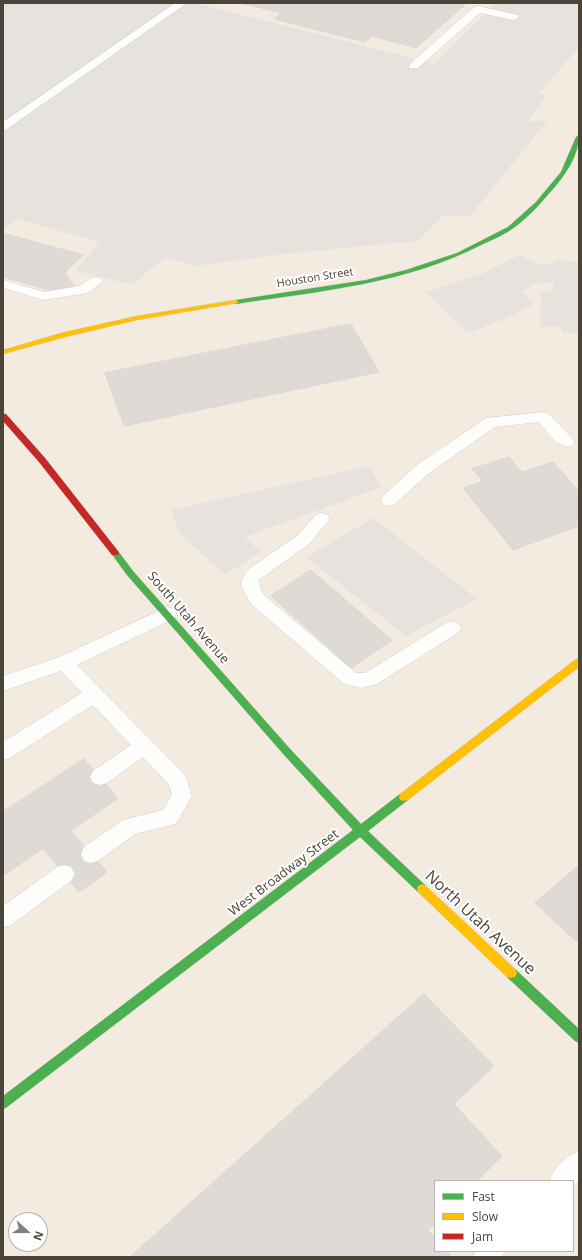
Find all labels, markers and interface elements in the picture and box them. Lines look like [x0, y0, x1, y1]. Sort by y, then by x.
street label: Houston Street [276, 265, 354, 291]
street label: South Utah Avenue [144, 569, 232, 667]
street label: West Broadway Street [226, 827, 342, 919]
street label: North Utah Avenue [421, 867, 539, 979]
legend [434, 1180, 574, 1252]
text: Fast [472, 1188, 495, 1205]
text: Slow [472, 1208, 498, 1225]
north arrow [8, 1212, 48, 1252]
text: Jam [472, 1228, 493, 1245]
text: N [30, 1229, 47, 1243]

